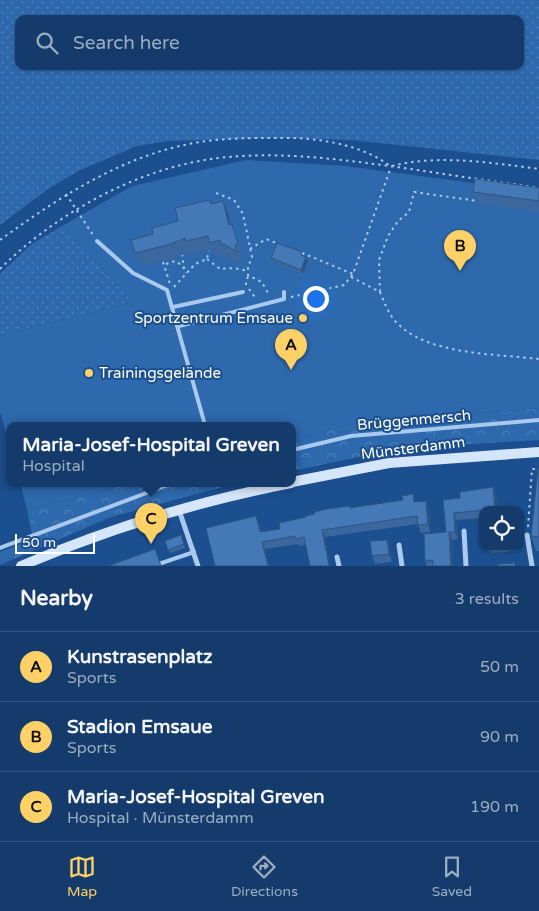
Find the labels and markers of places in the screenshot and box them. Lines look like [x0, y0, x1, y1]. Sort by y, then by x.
pin: B [444, 230, 476, 271]
place label: Sportzentrum Emsaue [134, 309, 293, 327]
marker: Sportzentrum Emsaue [297, 312, 309, 324]
pin: A [275, 329, 307, 370]
place label: Trainingsgelände [99, 364, 221, 382]
marker: Trainingsgelände [83, 367, 95, 379]
pin: C [135, 503, 167, 544]

